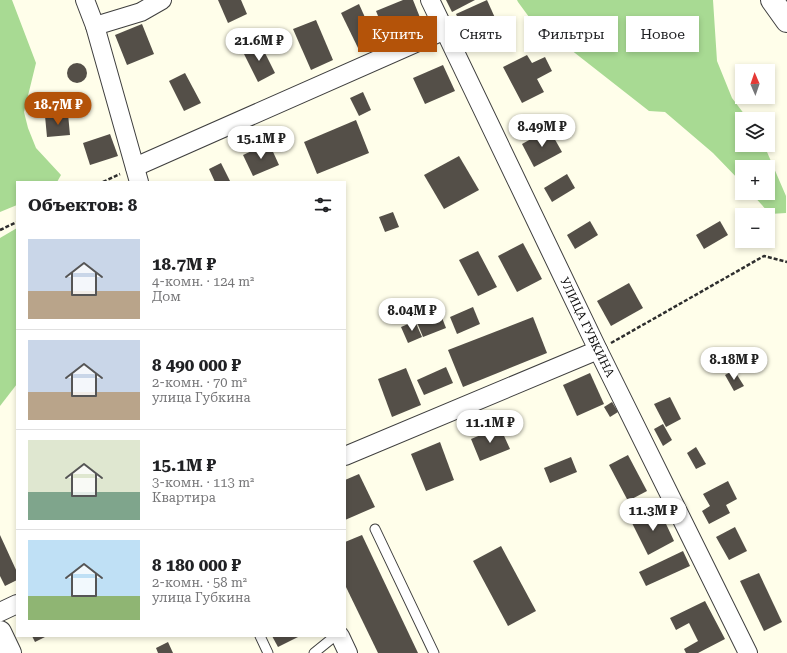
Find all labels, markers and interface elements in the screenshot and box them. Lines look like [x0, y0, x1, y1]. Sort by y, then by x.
chip: Купить [358, 16, 437, 52]
chip: Снять [445, 16, 516, 52]
chip: Фильтры [524, 16, 618, 52]
chip: Новое [626, 16, 699, 52]
pin: 21.6M ₽ [222, 28, 296, 62]
text: 21.6M ₽ [234, 33, 284, 48]
north arrow [735, 64, 775, 104]
map controls [735, 64, 775, 248]
pin: 18.7M ₽ [21, 92, 95, 126]
text: 18.7M ₽ [33, 97, 83, 112]
button: layers [735, 112, 775, 152]
pin: 8.49M ₽ [505, 114, 579, 148]
text: 8.49M ₽ [517, 119, 567, 134]
pin: 15.1M ₽ [224, 126, 298, 160]
text: 15.1M ₽ [236, 131, 286, 146]
button: + [735, 160, 775, 200]
icon: filters [312, 194, 334, 216]
text: Объектов: 8 [28, 195, 137, 215]
button: − [735, 208, 775, 248]
text: 18.7M ₽ [152, 254, 216, 274]
icon: home [60, 255, 108, 303]
text: 4-комн. · 124 m² [152, 274, 254, 289]
street label: УЛИЦА ГУБКИНА [557, 275, 618, 380]
text: Дом [152, 289, 181, 304]
pin: 8.04M ₽ [375, 298, 449, 332]
text: 8.04M ₽ [387, 303, 437, 318]
pin: 8.18M ₽ [697, 347, 771, 381]
text: 8.18M ₽ [709, 352, 759, 367]
text: 8 490 000 ₽ [152, 355, 241, 375]
icon: home [60, 356, 108, 404]
text: 2-комн. · 70 m² [152, 375, 247, 390]
text: улица Губкина [152, 390, 251, 405]
pin: 11.1M ₽ [453, 410, 527, 444]
text: 11.1M ₽ [465, 415, 515, 430]
text: 15.1M ₽ [152, 455, 216, 475]
icon: home [60, 456, 108, 504]
text: 3-комн. · 113 m² [152, 475, 254, 490]
text: Квартира [152, 490, 216, 505]
pin: 11.3M ₽ [616, 498, 690, 532]
text: 11.3M ₽ [628, 503, 678, 518]
text: 8 180 000 ₽ [152, 555, 241, 575]
icon: home [60, 556, 108, 604]
text: 2-комн. · 58 m² [152, 575, 247, 590]
text: улица Губкина [152, 590, 251, 605]

